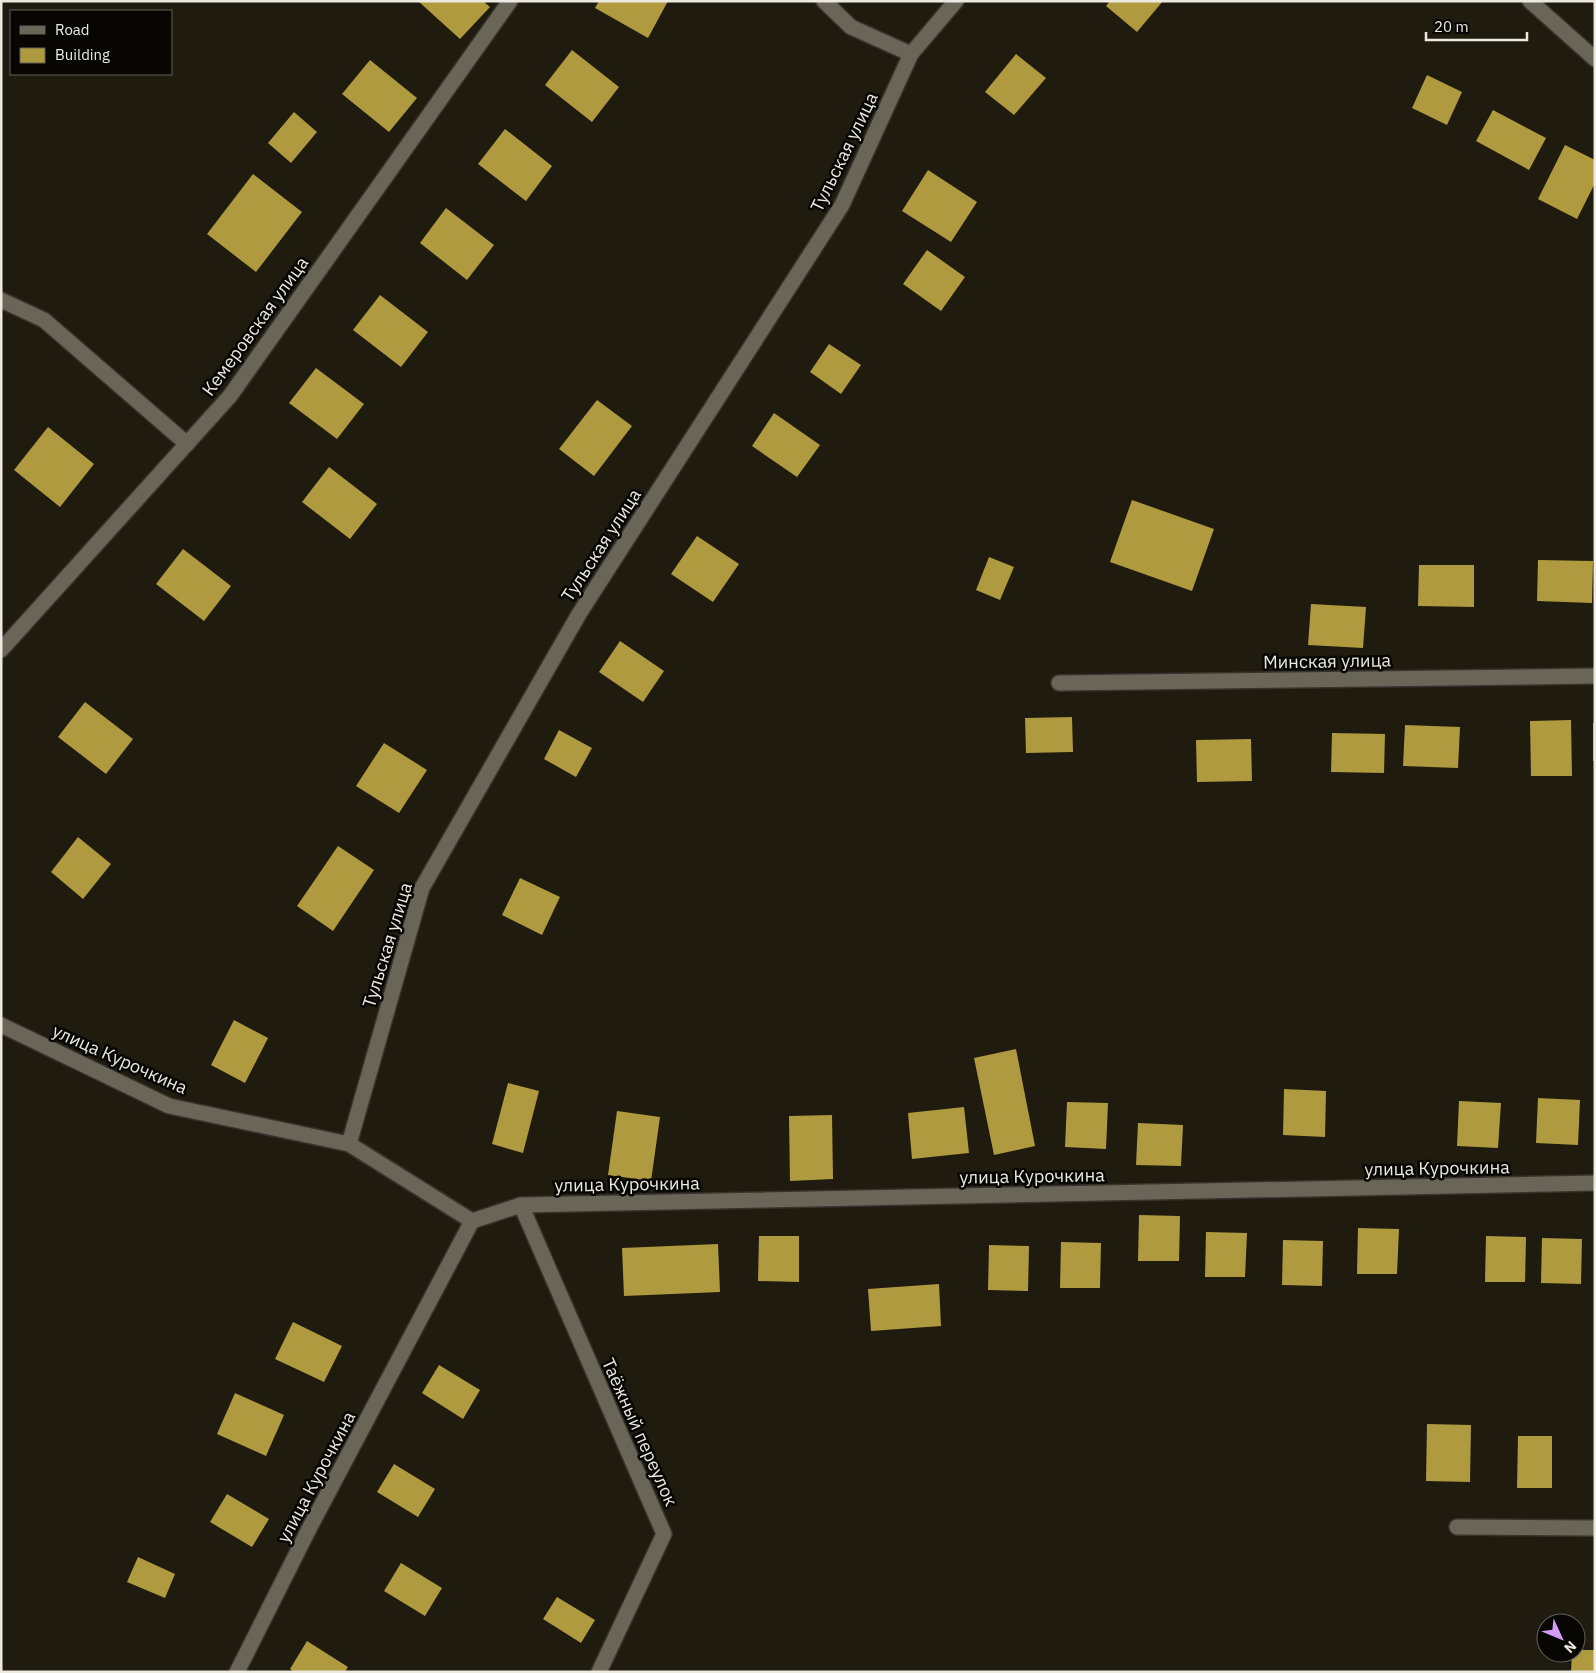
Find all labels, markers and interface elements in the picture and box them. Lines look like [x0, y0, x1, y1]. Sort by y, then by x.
legend [10, 10, 172, 75]
scale bar [1426, 10, 1527, 42]
text: 20 m [1434, 17, 1469, 36]
text: Road [55, 20, 90, 39]
text: Building [55, 45, 110, 64]
street label: Тульская улица [805, 88, 883, 215]
street label: Кемеровская улица [197, 252, 313, 400]
street label: Тульская улица [556, 484, 646, 606]
street label: Минская улица [1263, 648, 1392, 674]
street label: Тульская улица [357, 879, 417, 1010]
street label: улица Курочкина [49, 1019, 191, 1099]
street label: улица Курочкина [1364, 1155, 1510, 1181]
street label: улица Курочкина [959, 1163, 1105, 1189]
street label: улица Курочкина [554, 1171, 700, 1197]
street label: Таёжный переулок [597, 1354, 683, 1510]
street label: улица Курочкина [272, 1407, 360, 1547]
north arrow [1536, 1613, 1586, 1663]
text: N [1560, 1637, 1580, 1657]

